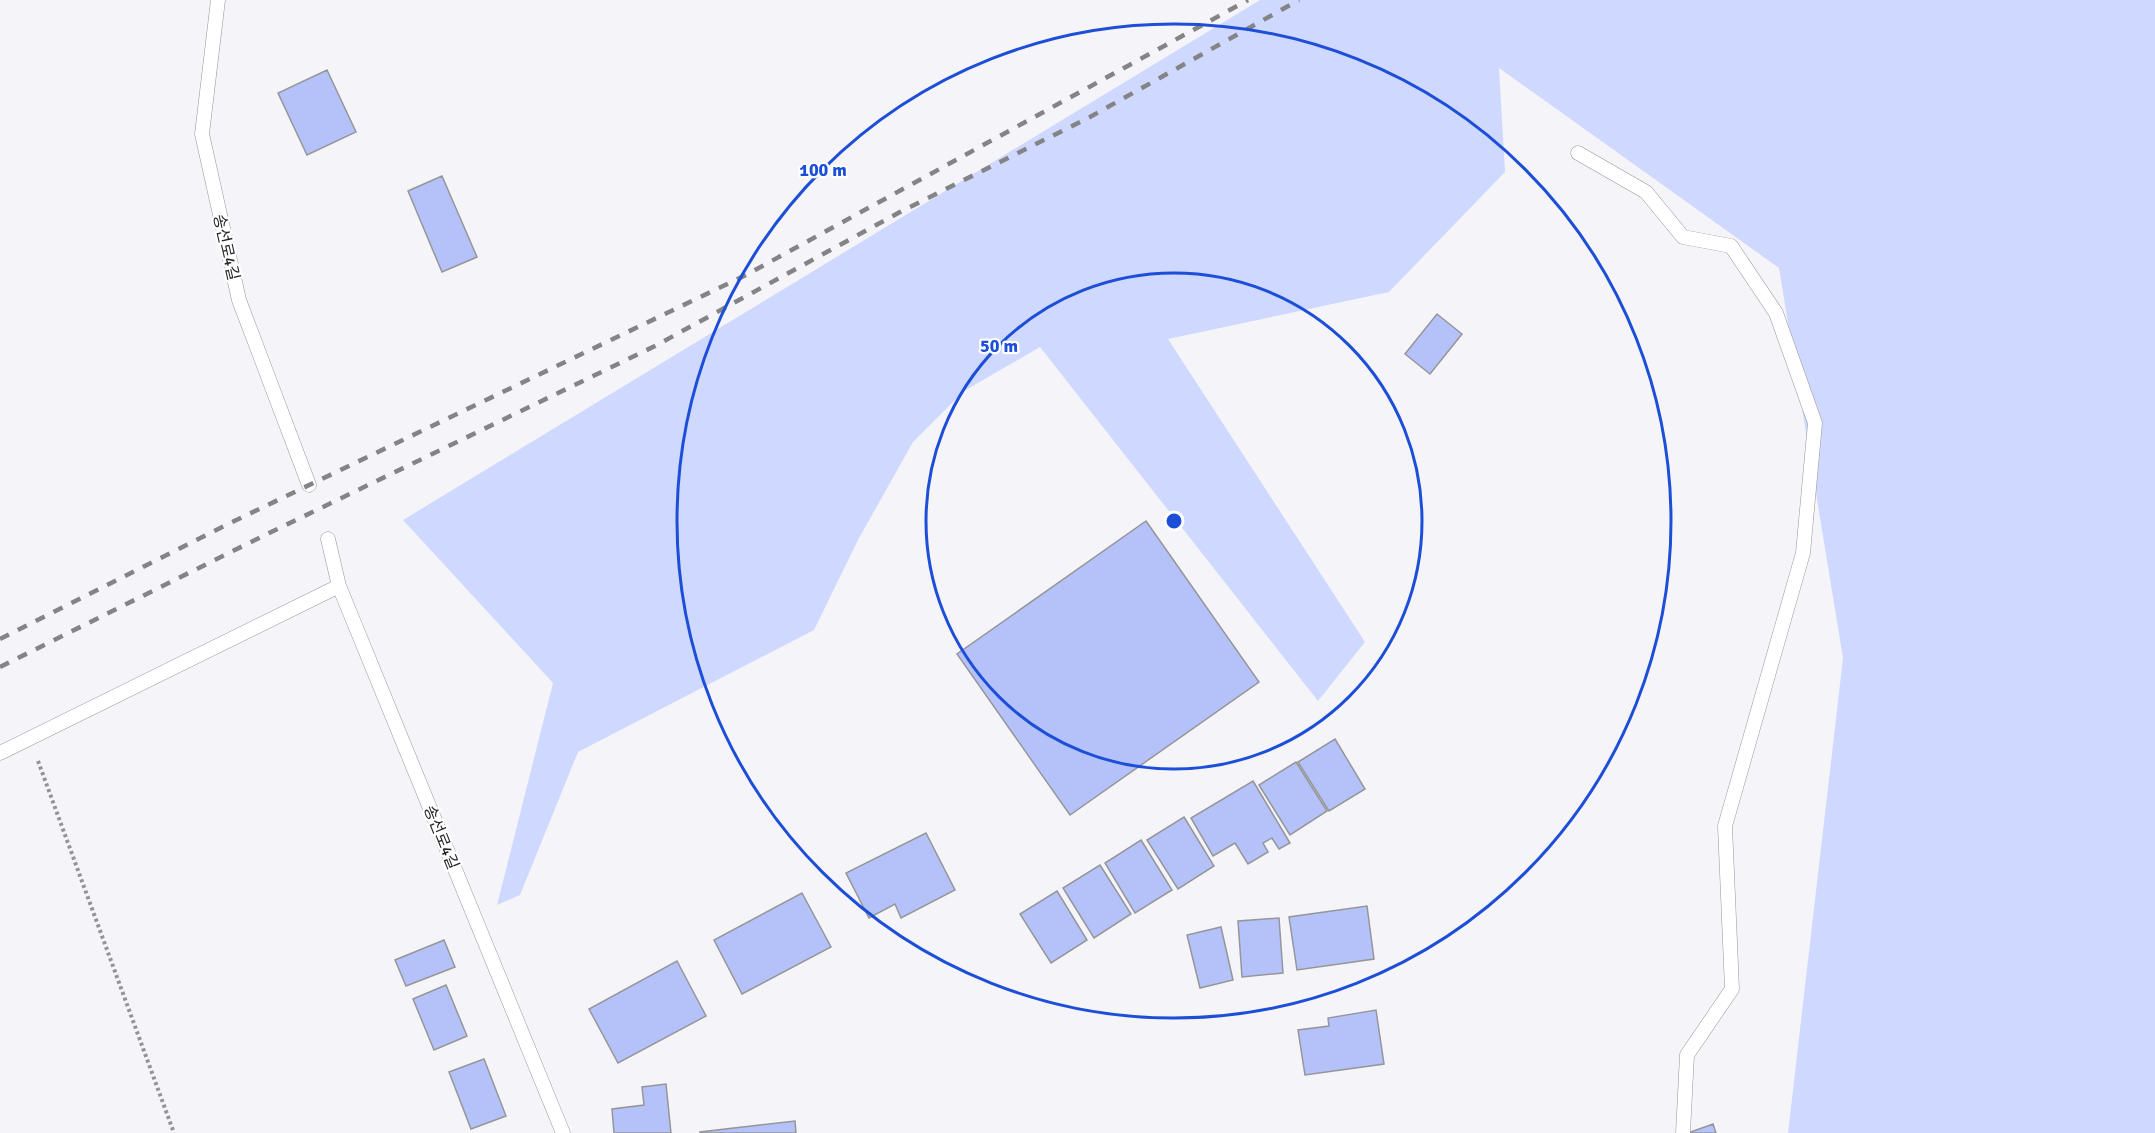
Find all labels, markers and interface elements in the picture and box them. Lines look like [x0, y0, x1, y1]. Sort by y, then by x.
text: 100 m [799, 159, 847, 181]
street label: 송선로4길 [209, 212, 243, 282]
text: 50 m [980, 335, 1018, 357]
centre of rings [1164, 511, 1184, 531]
street label: 송선로4길 [419, 802, 463, 872]

